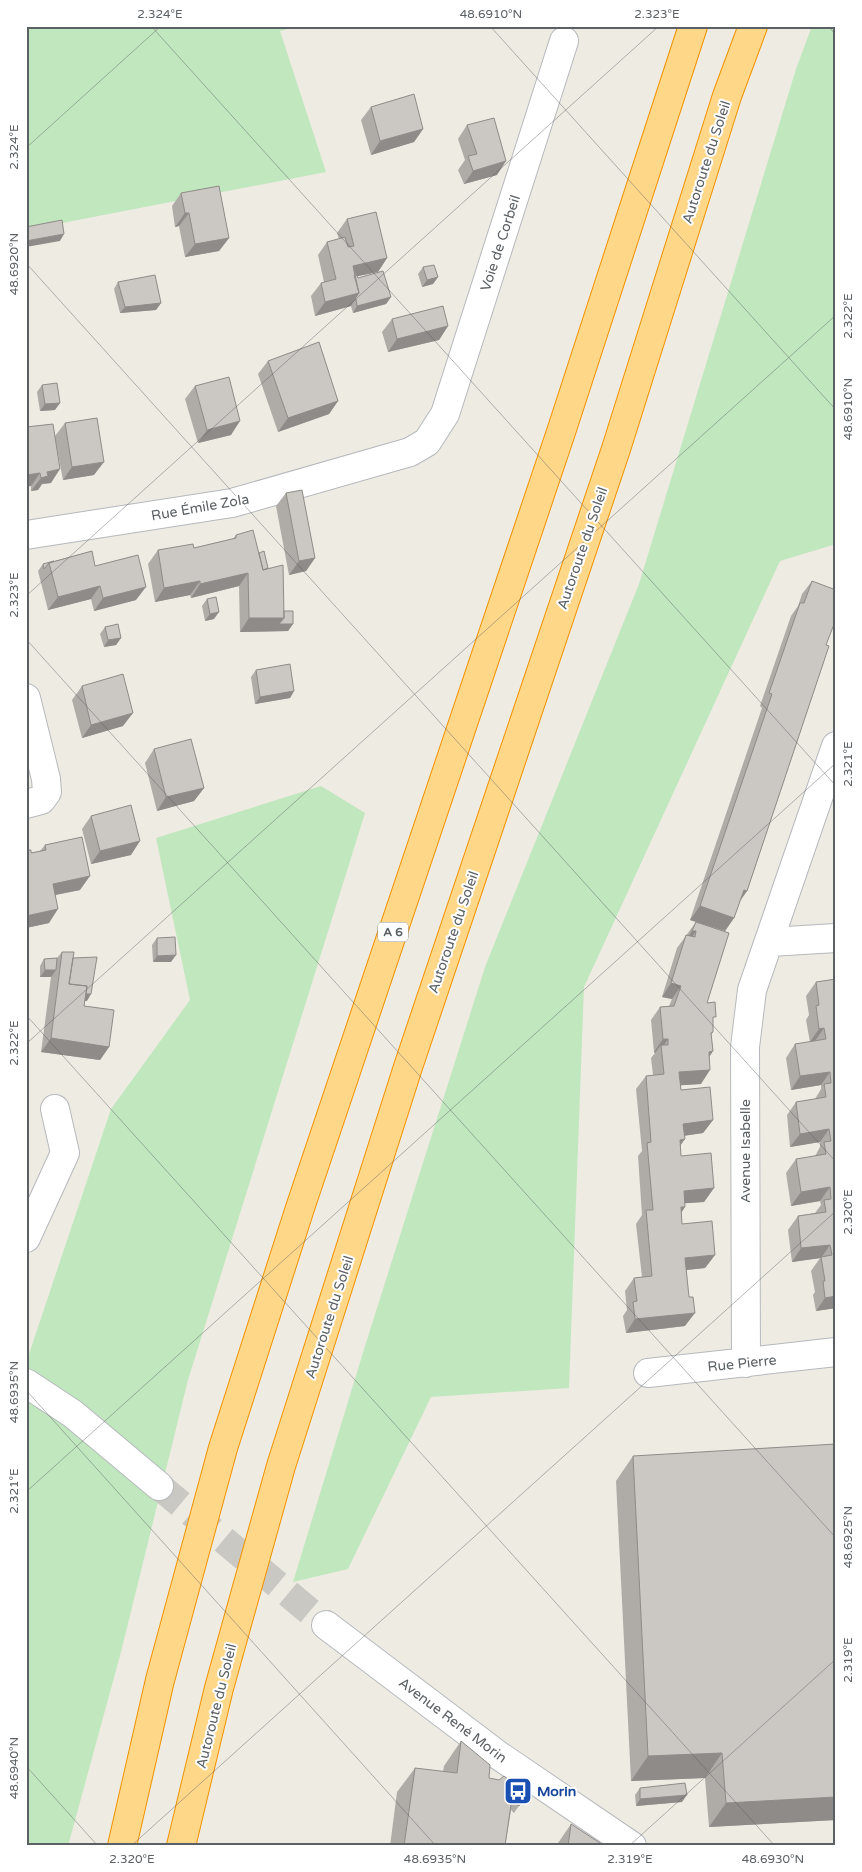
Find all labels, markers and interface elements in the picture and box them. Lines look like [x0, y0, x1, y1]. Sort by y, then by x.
text: 2.324°E [137, 7, 183, 21]
text: 48.6910°N [460, 7, 522, 21]
text: 2.323°E [634, 7, 680, 21]
street label: Autoroute du Soleil [679, 99, 734, 226]
text: 2.324°E [7, 124, 21, 170]
street label: Voie de Corbeil [477, 193, 524, 293]
text: 48.6920°N [7, 233, 21, 295]
text: 2.322°E [841, 293, 855, 339]
text: 48.6910°N [841, 378, 855, 440]
street label: Autoroute du Soleil [554, 485, 611, 611]
street label: Rue Émile Zola [150, 491, 250, 524]
text: 2.323°E [7, 572, 21, 618]
text: 2.321°E [841, 741, 855, 787]
street label: Autoroute du Soleil [425, 869, 482, 995]
road number: A 6 [378, 922, 408, 942]
text: 2.322°E [7, 1020, 21, 1066]
street label: Avenue Isabelle [737, 1099, 754, 1203]
text: 2.320°E [841, 1189, 855, 1235]
street label: Autoroute du Soleil [302, 1254, 357, 1381]
street label: Rue Pierre [707, 1351, 777, 1376]
text: 48.6935°N [7, 1361, 21, 1423]
text: 2.321°E [7, 1468, 21, 1514]
text: 48.6925°N [841, 1506, 855, 1568]
text: 2.319°E [841, 1637, 855, 1683]
street label: Autoroute du Soleil [193, 1642, 240, 1770]
street label: Avenue René Morin [395, 1674, 510, 1767]
text: 48.6940°N [7, 1737, 21, 1799]
bus stop icon: Morin [503, 1776, 533, 1806]
place label: Morin [537, 1783, 576, 1800]
text: 2.320°E [109, 1852, 155, 1866]
text: 48.6935°N [404, 1852, 466, 1866]
text: 2.319°E [607, 1852, 653, 1866]
text: 48.6930°N [742, 1852, 804, 1866]

